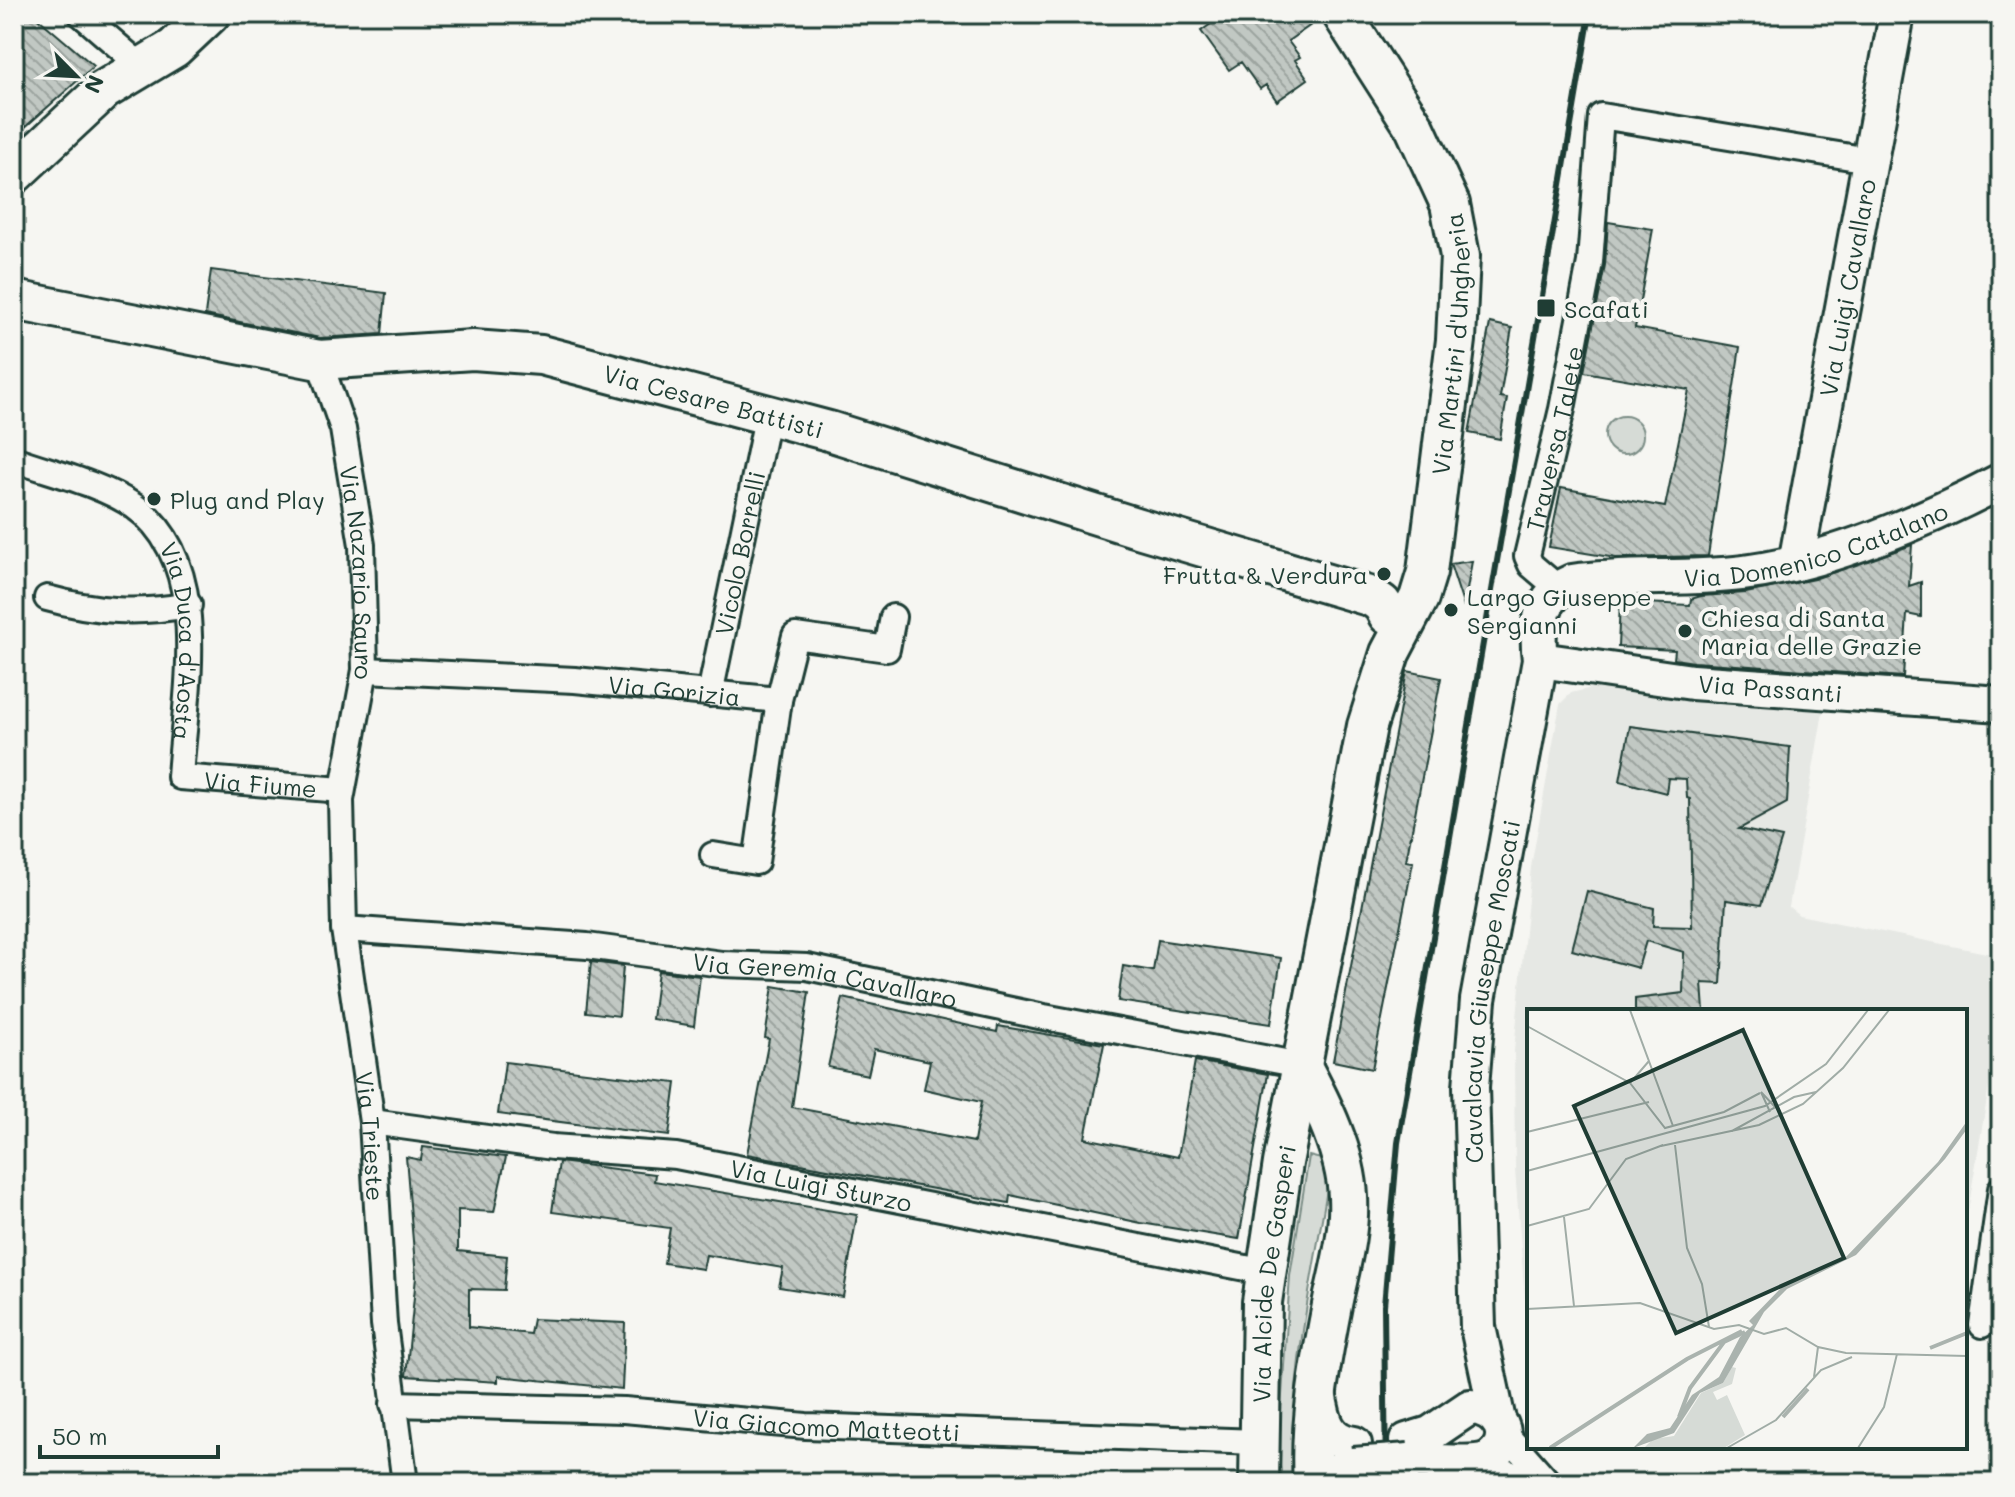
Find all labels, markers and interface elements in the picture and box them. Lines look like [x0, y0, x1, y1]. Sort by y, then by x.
north arrow [36, 36, 116, 116]
text: N [78, 71, 111, 98]
street label: Via Luigi Cavallaro [1811, 176, 1882, 399]
street label: Via Martiri d'Ungheria [1424, 211, 1476, 477]
place label: Scafati [1564, 293, 1649, 324]
marker: Scafati [1535, 297, 1557, 319]
street label: Traversa Talete [1518, 343, 1589, 534]
street label: Via Cesare Battisti [600, 357, 827, 444]
street label: Via Nazario Sauro [334, 463, 381, 683]
street label: Vicolo Borrelli [707, 468, 771, 638]
place label: Plug and Play [170, 484, 325, 515]
marker: Plug and Play [145, 490, 163, 508]
street label: Via Domenico Catalano [1683, 494, 1952, 592]
street label: Via Duca d'Aosta [154, 536, 205, 742]
place label: Frutta & Verdura [1163, 559, 1368, 590]
marker: Frutta & Verdura [1375, 565, 1393, 583]
place label: Largo Giuseppe Sergianni [1467, 581, 1652, 640]
marker: Largo Giuseppe Sergianni [1442, 601, 1460, 619]
place label: Chiesa di Santa Maria delle Grazie [1701, 602, 1922, 661]
marker: Chiesa di Santa Maria delle Grazie [1676, 622, 1694, 640]
street label: Via Passanti [1697, 667, 1843, 708]
street label: Via Gorizia [607, 668, 742, 712]
street label: Via Fiume [203, 763, 318, 803]
street label: Cavalcavia Giuseppe Moscati [1455, 817, 1526, 1164]
street label: Via Geremia Cavallaro [691, 945, 960, 1014]
inset map [1527, 1009, 1967, 1449]
street label: Via Trieste [349, 1069, 392, 1202]
street label: Via Alcide De Gasperi [1245, 1142, 1302, 1403]
street label: Via Luigi Sturzo [728, 1152, 915, 1218]
street label: Via Giacomo Matteotti [691, 1401, 961, 1447]
scale bar [40, 1409, 218, 1459]
text: 50 m [52, 1420, 108, 1451]

